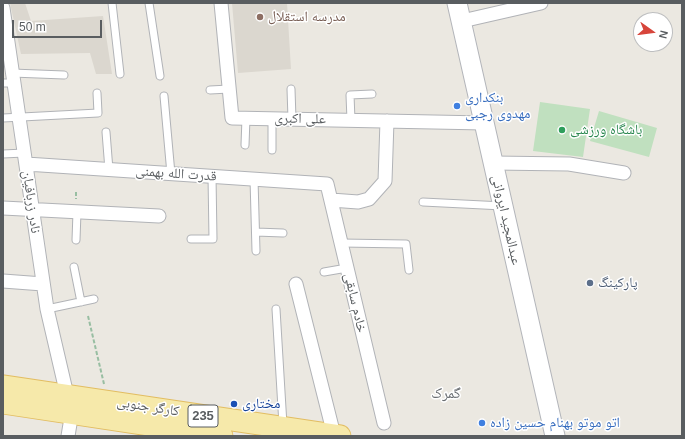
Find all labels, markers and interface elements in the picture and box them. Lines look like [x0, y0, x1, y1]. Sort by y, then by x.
place label: مدرسه استقلال [268, 9, 346, 25]
scale bar [14, 12, 104, 38]
marker: مدرسه استقلال [255, 12, 265, 22]
north arrow [633, 12, 673, 52]
text: 50 m [19, 20, 46, 34]
text: N [657, 29, 670, 40]
place label: بنکداری مهدوی رجبی [465, 90, 530, 122]
marker: بنکداری مهدوی رجبی [452, 101, 462, 111]
street label: علی اکبری [274, 110, 326, 128]
place label: باشگاه ورزشی [570, 122, 642, 138]
marker: باشگاه ورزشی [557, 125, 567, 135]
street label: قدرت الله بهمنی [135, 163, 217, 185]
street label: نادر زربافیان [18, 169, 44, 235]
street label: عبدالمجید ایروانی [487, 173, 525, 267]
street label: خادم سابقی [340, 272, 370, 334]
place label: پارکینگ [598, 275, 638, 291]
marker: پارکینگ [585, 278, 595, 288]
district label: گمرک [431, 385, 461, 403]
street label: کارگر جنوبی [116, 394, 180, 420]
place label: مختاری [242, 396, 280, 412]
marker: مختاری [229, 399, 239, 409]
road number: 235 [188, 405, 218, 427]
place label: اتو موتو بهنام حسین زاده [490, 415, 620, 431]
marker: اتو موتو بهنام حسین زاده [477, 418, 487, 428]

